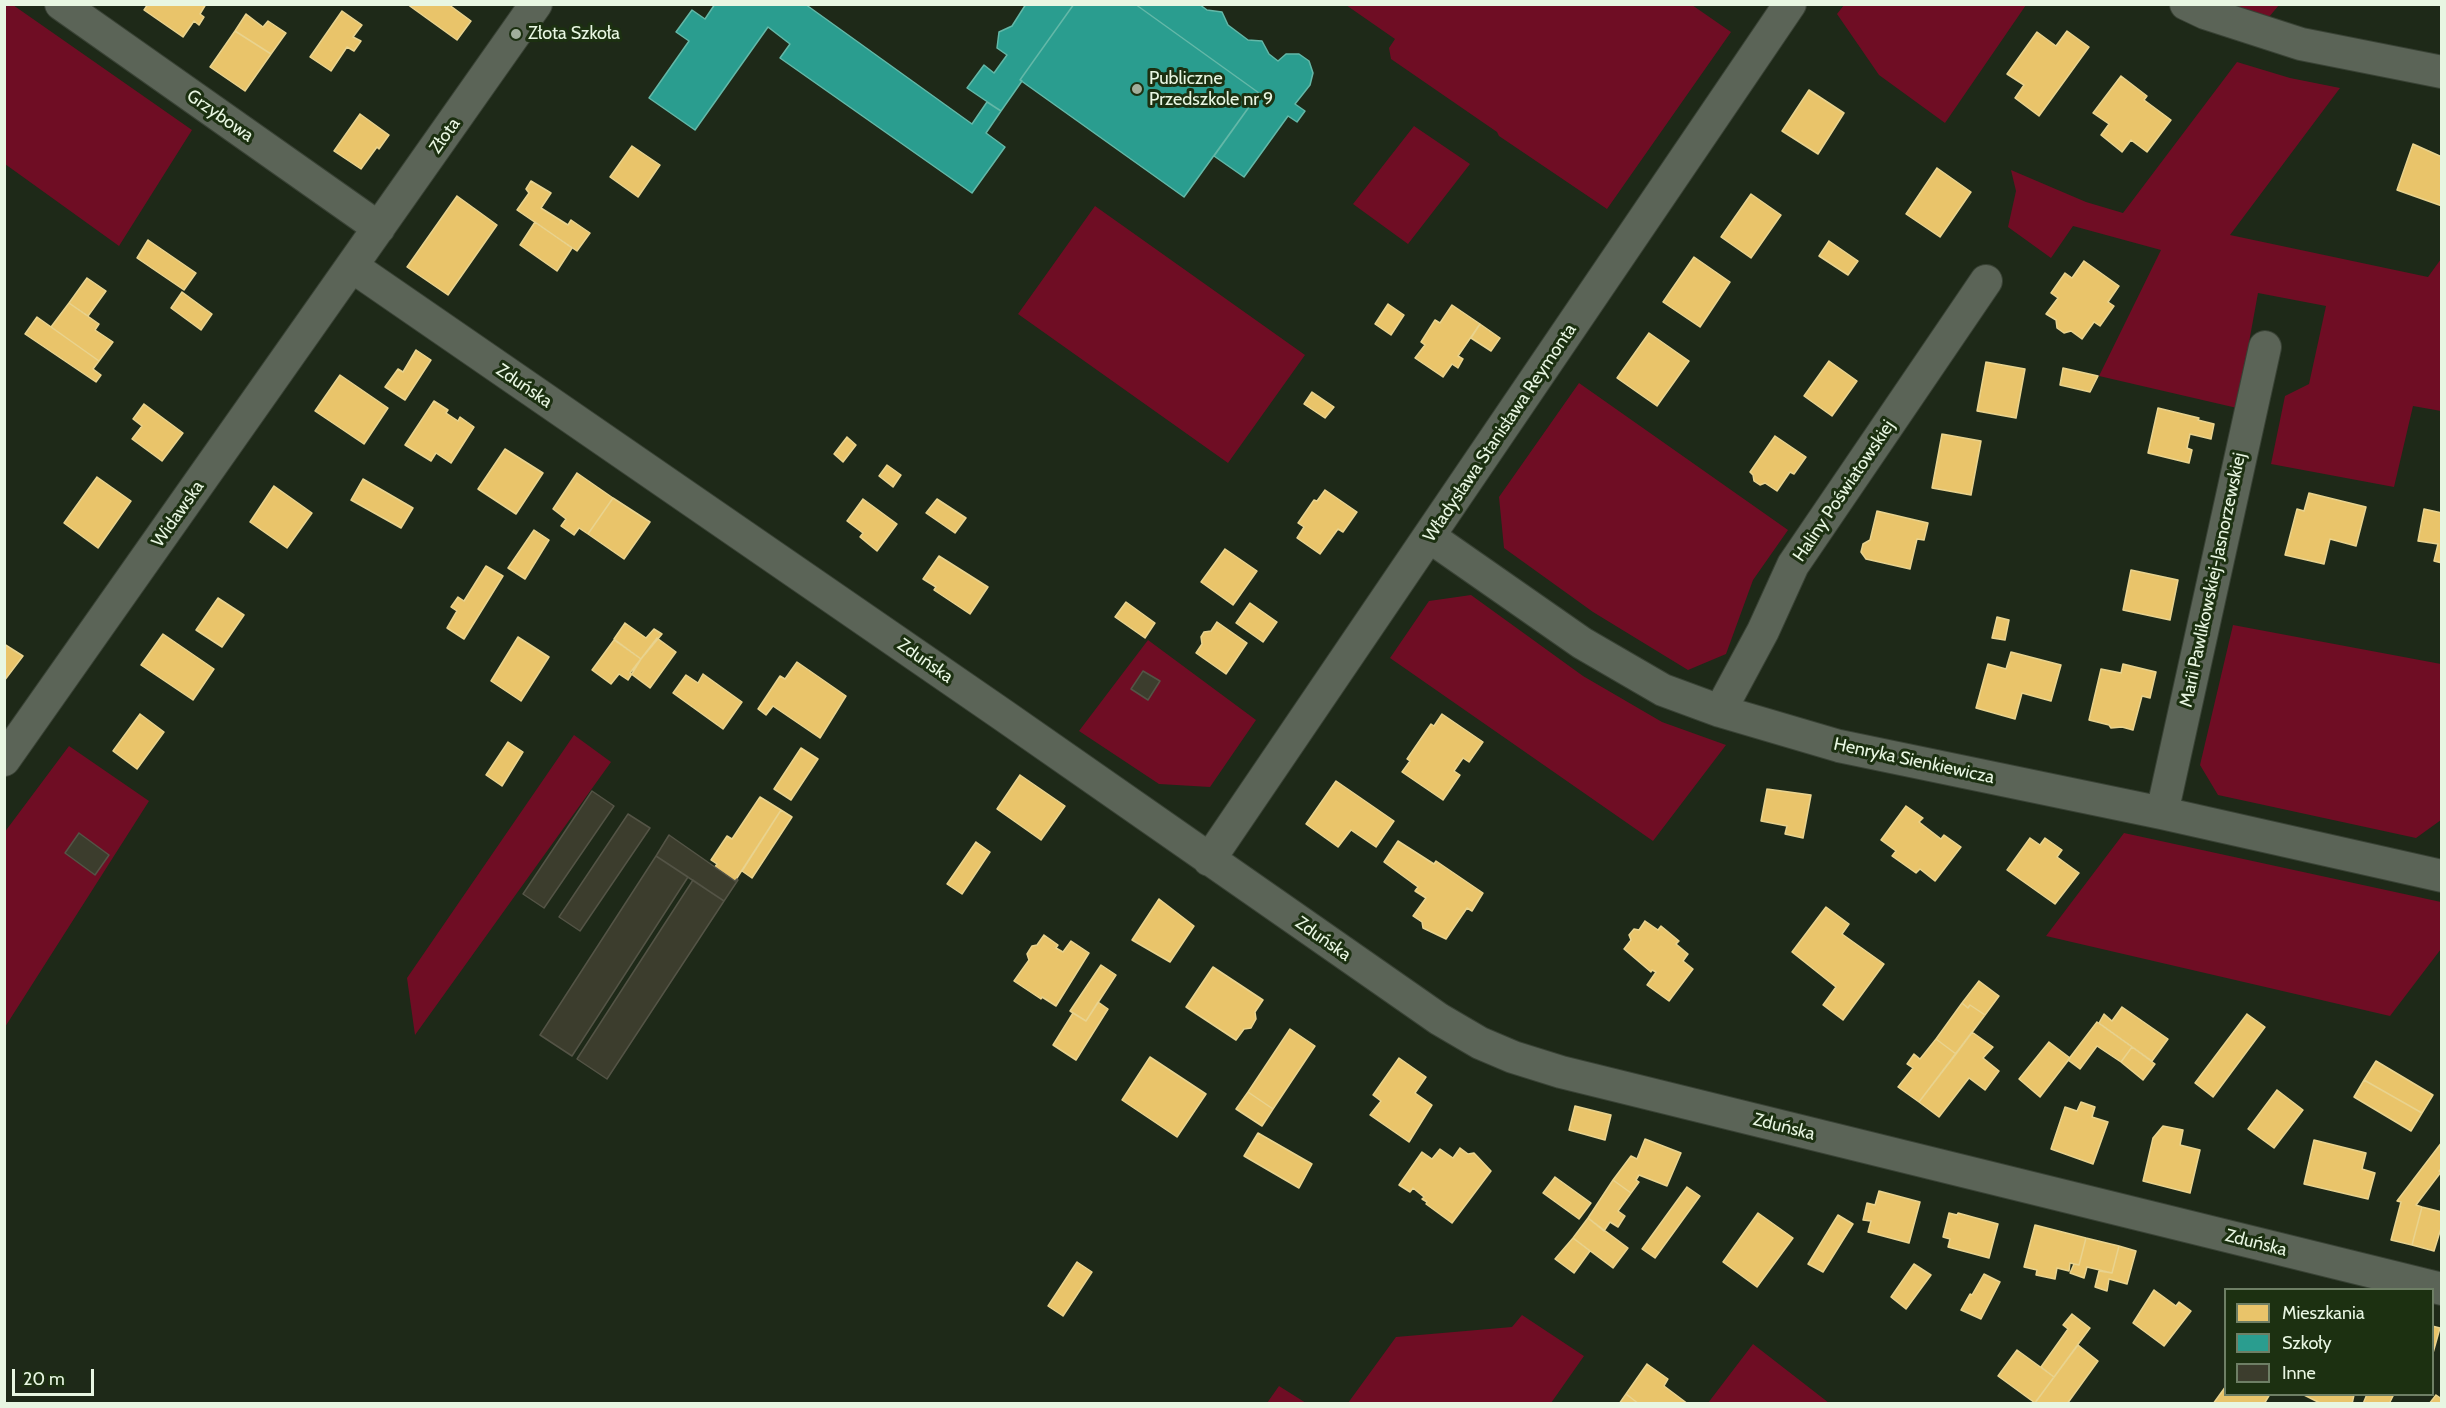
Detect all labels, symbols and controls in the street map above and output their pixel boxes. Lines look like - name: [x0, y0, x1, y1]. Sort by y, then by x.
- place label: Złota Szkoła: [528, 23, 620, 45]
- marker: Złota Szkoła: [509, 27, 523, 41]
- place label: Publiczne Przedszkole nr 9: [1149, 68, 1273, 110]
- marker: Publiczne Przedszkole nr 9: [1130, 82, 1144, 96]
- street label: Grzybowa: [182, 85, 258, 147]
- street label: Złota: [425, 114, 465, 158]
- street label: Władysława Stanisława Reymonta: [1419, 320, 1581, 546]
- street label: Zduńska: [492, 359, 556, 413]
- street label: Haliny Poświatowskiej: [1789, 416, 1899, 566]
- street label: Marii Pawlikowskiej-Jasnorzewskiej: [2175, 451, 2251, 709]
- street label: Widawska: [147, 477, 209, 551]
- street label: Zduńska: [893, 634, 957, 688]
- street label: Henryka Sienkiewicza: [1832, 733, 1996, 789]
- street label: Zduńska: [1291, 912, 1355, 966]
- street label: Zduńska: [1751, 1109, 1817, 1145]
- street label: Zduńska: [2223, 1225, 2289, 1261]
- legend: [2224, 1288, 2434, 1396]
- text: Mieszkania: [2282, 1302, 2365, 1324]
- text: Szkoły: [2282, 1332, 2332, 1354]
- scale bar: [15, 1357, 98, 1395]
- text: Inne: [2282, 1362, 2316, 1384]
- text: 20 m: [23, 1368, 65, 1390]

